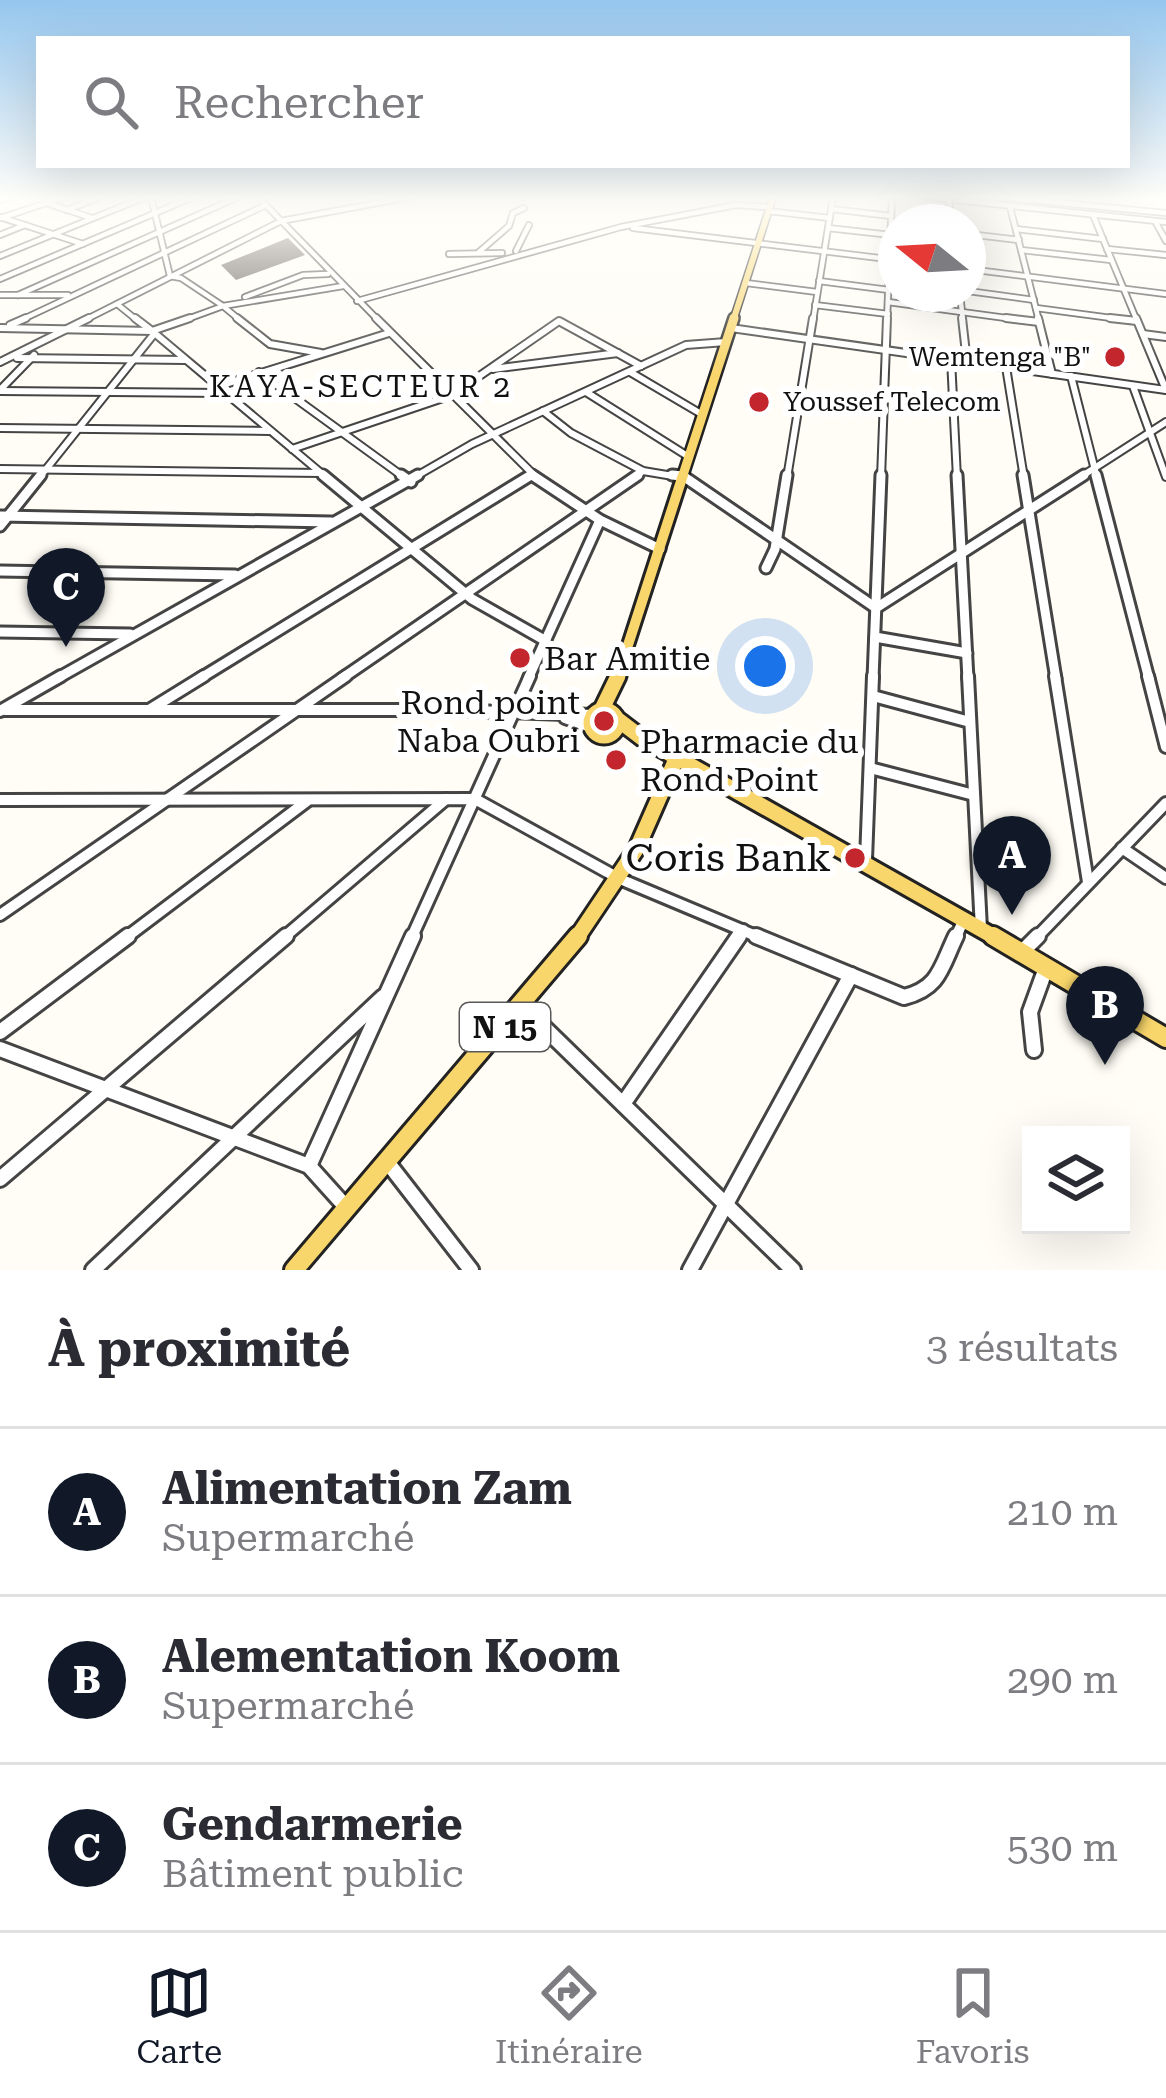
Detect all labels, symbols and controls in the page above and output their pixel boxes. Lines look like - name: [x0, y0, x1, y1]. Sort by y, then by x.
- search box: [36, 36, 1130, 168]
- icon: search: [78, 69, 144, 135]
- text: Rechercher: [174, 76, 424, 129]
- north arrow: [878, 204, 986, 312]
- place label: Wemtenga "B": [909, 341, 1091, 373]
- marker: Wemtenga "B": [1102, 344, 1128, 370]
- district label: KAYA-SECTEUR 2: [209, 369, 513, 404]
- place label: Youssef Telecom: [783, 386, 1001, 418]
- marker: Youssef Telecom: [746, 389, 772, 415]
- pin: C: [27, 548, 105, 647]
- your location: [735, 636, 795, 696]
- place label: Bar Amitie: [544, 639, 710, 678]
- marker: Bar Amitie: [507, 645, 533, 671]
- place label: Rond point Naba Oubri: [397, 683, 580, 760]
- marker: Rond point Naba Oubri: [591, 708, 617, 734]
- place label: Pharmacie du Rond Point: [640, 722, 859, 799]
- marker: Pharmacie du Rond Point: [603, 747, 629, 773]
- pin: A: [973, 816, 1051, 915]
- place label: Coris Bank: [626, 835, 831, 881]
- marker: Coris Bank: [842, 845, 868, 871]
- pin: B: [1066, 966, 1144, 1065]
- road number: N 15: [460, 1003, 550, 1051]
- map controls: [1022, 1126, 1130, 1234]
- button: layers: [1022, 1126, 1130, 1234]
- text: À proximité: [48, 1319, 350, 1378]
- text: 3 résultats: [926, 1325, 1118, 1371]
- text: Alimentation Zam: [162, 1462, 572, 1515]
- text: A: [73, 1489, 101, 1535]
- text: 210 m: [1007, 1489, 1118, 1535]
- text: Supermarché: [162, 1515, 414, 1561]
- text: Alementation Koom: [162, 1630, 620, 1683]
- text: B: [73, 1657, 101, 1703]
- text: 290 m: [1007, 1657, 1118, 1703]
- text: Supermarché: [162, 1683, 414, 1729]
- text: Gendarmerie: [162, 1798, 463, 1851]
- text: C: [73, 1825, 101, 1871]
- text: 530 m: [1007, 1825, 1118, 1871]
- text: Bâtiment public: [162, 1851, 463, 1897]
- tab: Carte: [136, 1960, 222, 2071]
- tab: Itinéraire: [495, 1960, 643, 2071]
- tab: Favoris: [916, 1960, 1030, 2071]

